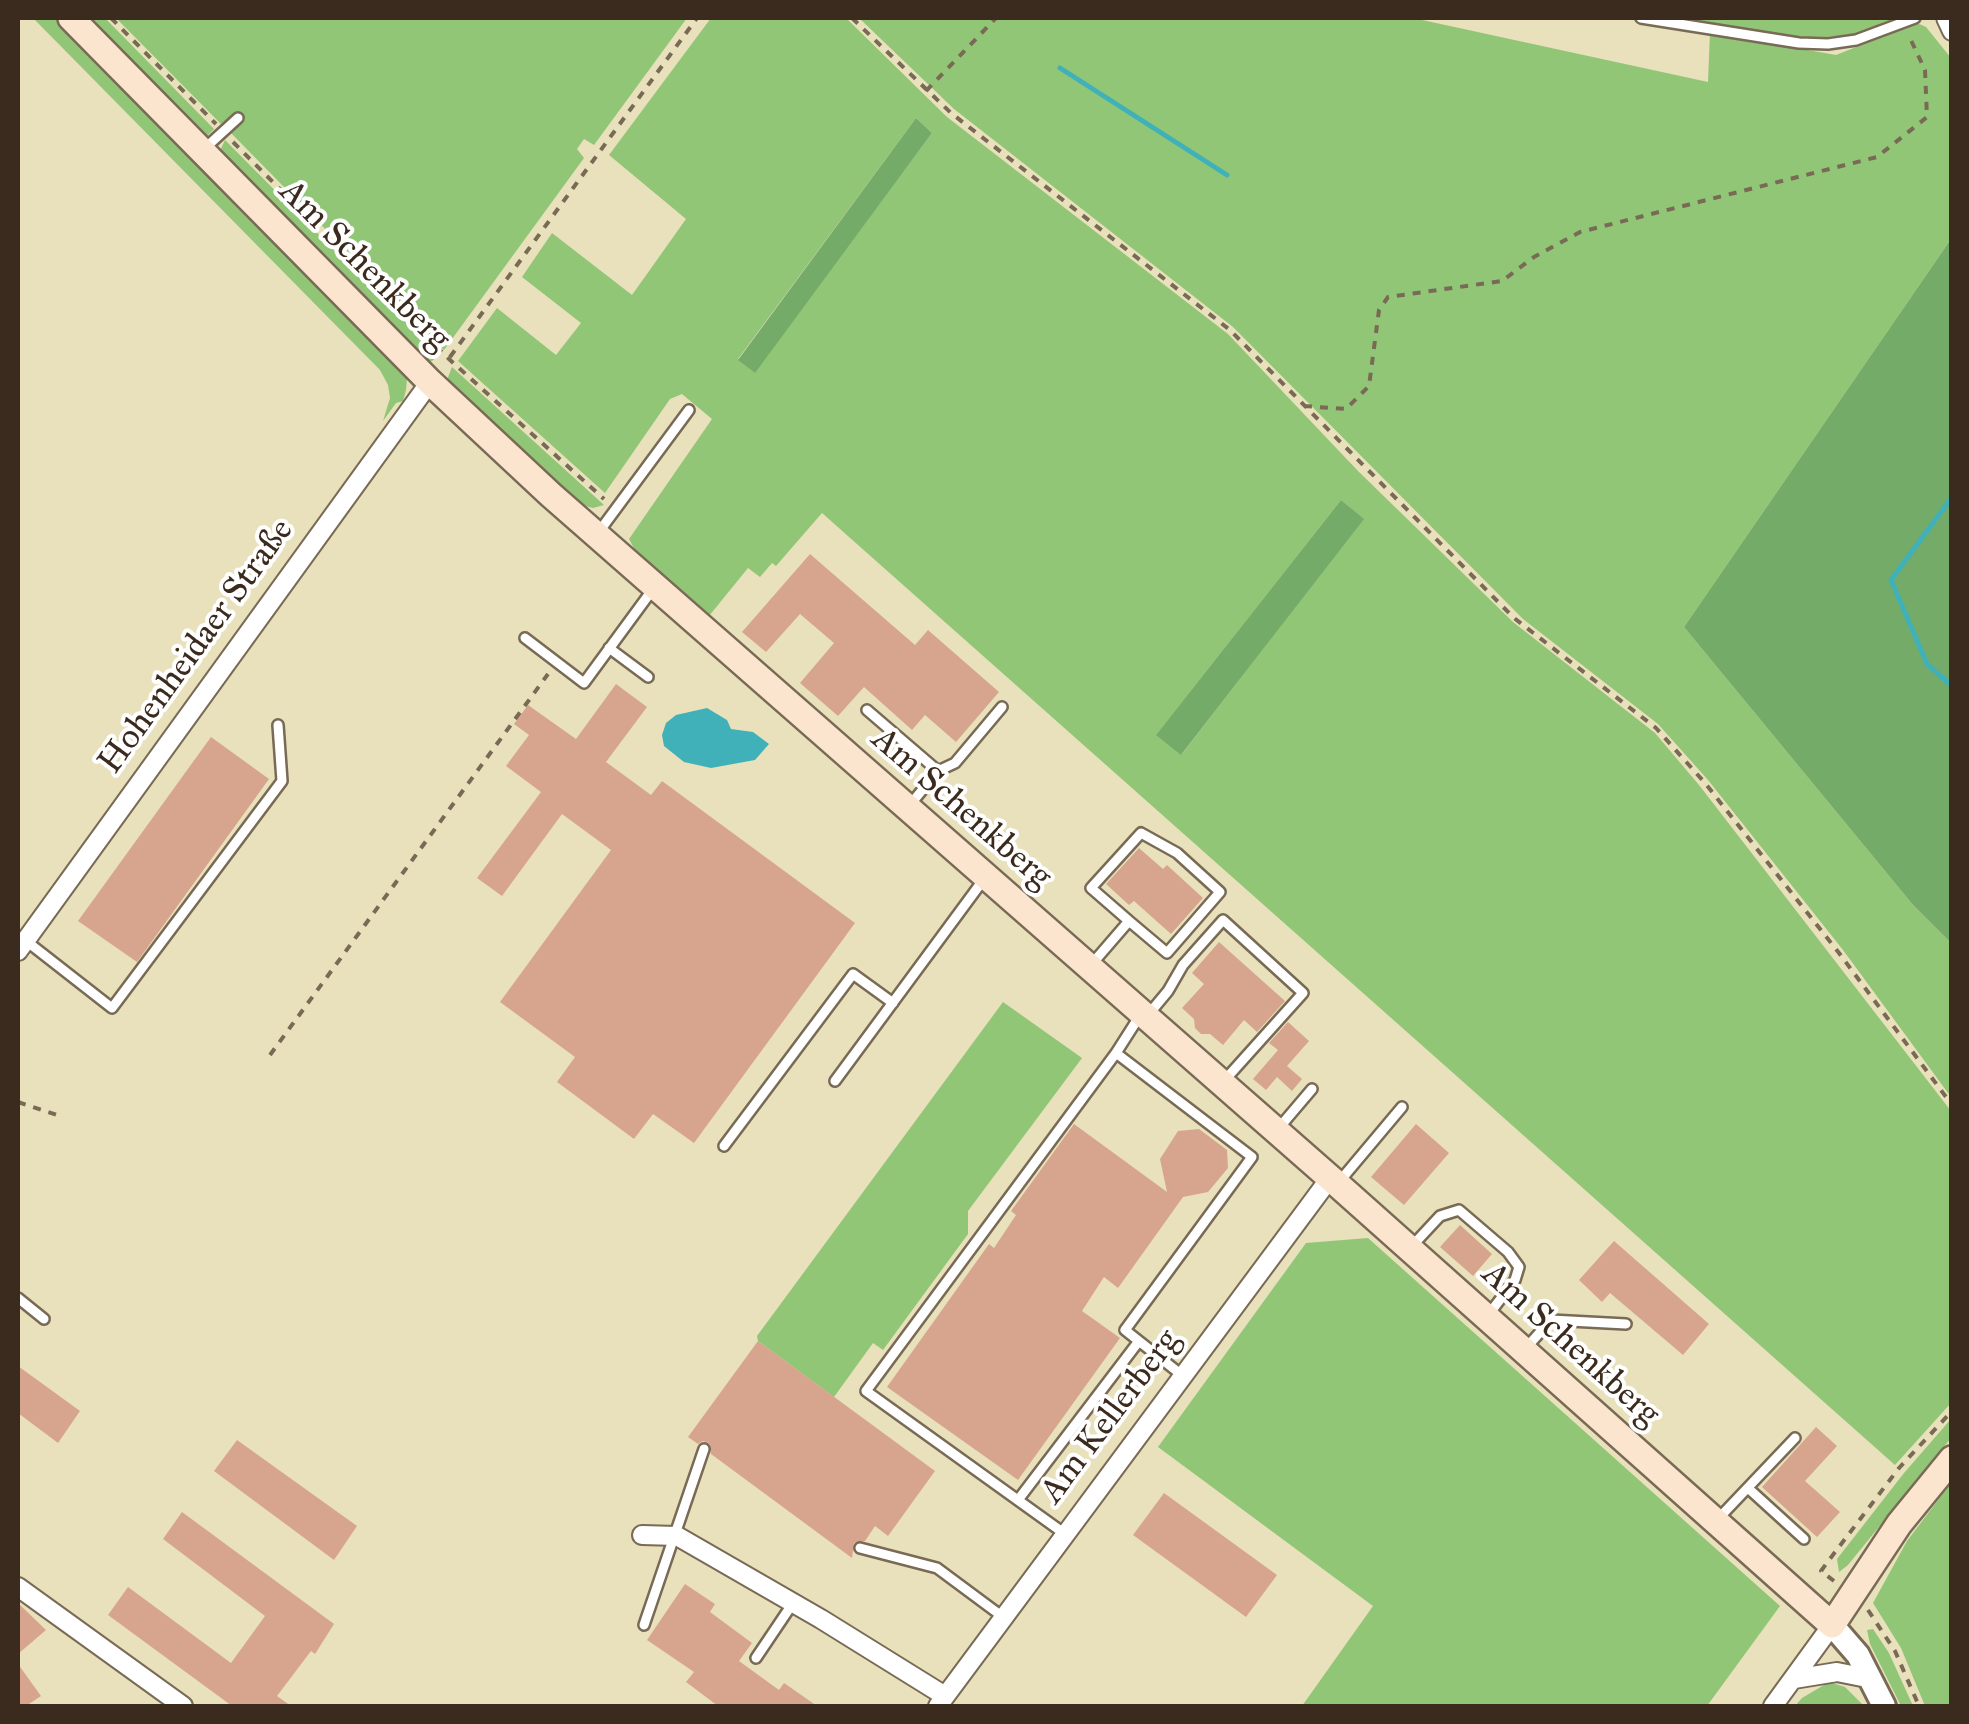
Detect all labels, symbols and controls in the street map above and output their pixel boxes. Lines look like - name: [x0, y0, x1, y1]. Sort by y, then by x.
- street label: Am Schenkberg: [269, 171, 459, 361]
- street label: Hohenheidaer Straße: [90, 511, 304, 783]
- street label: Am Schenkberg: [862, 719, 1060, 899]
- street label: Am Schenkberg: [1472, 1254, 1668, 1436]
- street label: Am Kellerberg: [1032, 1322, 1190, 1512]

